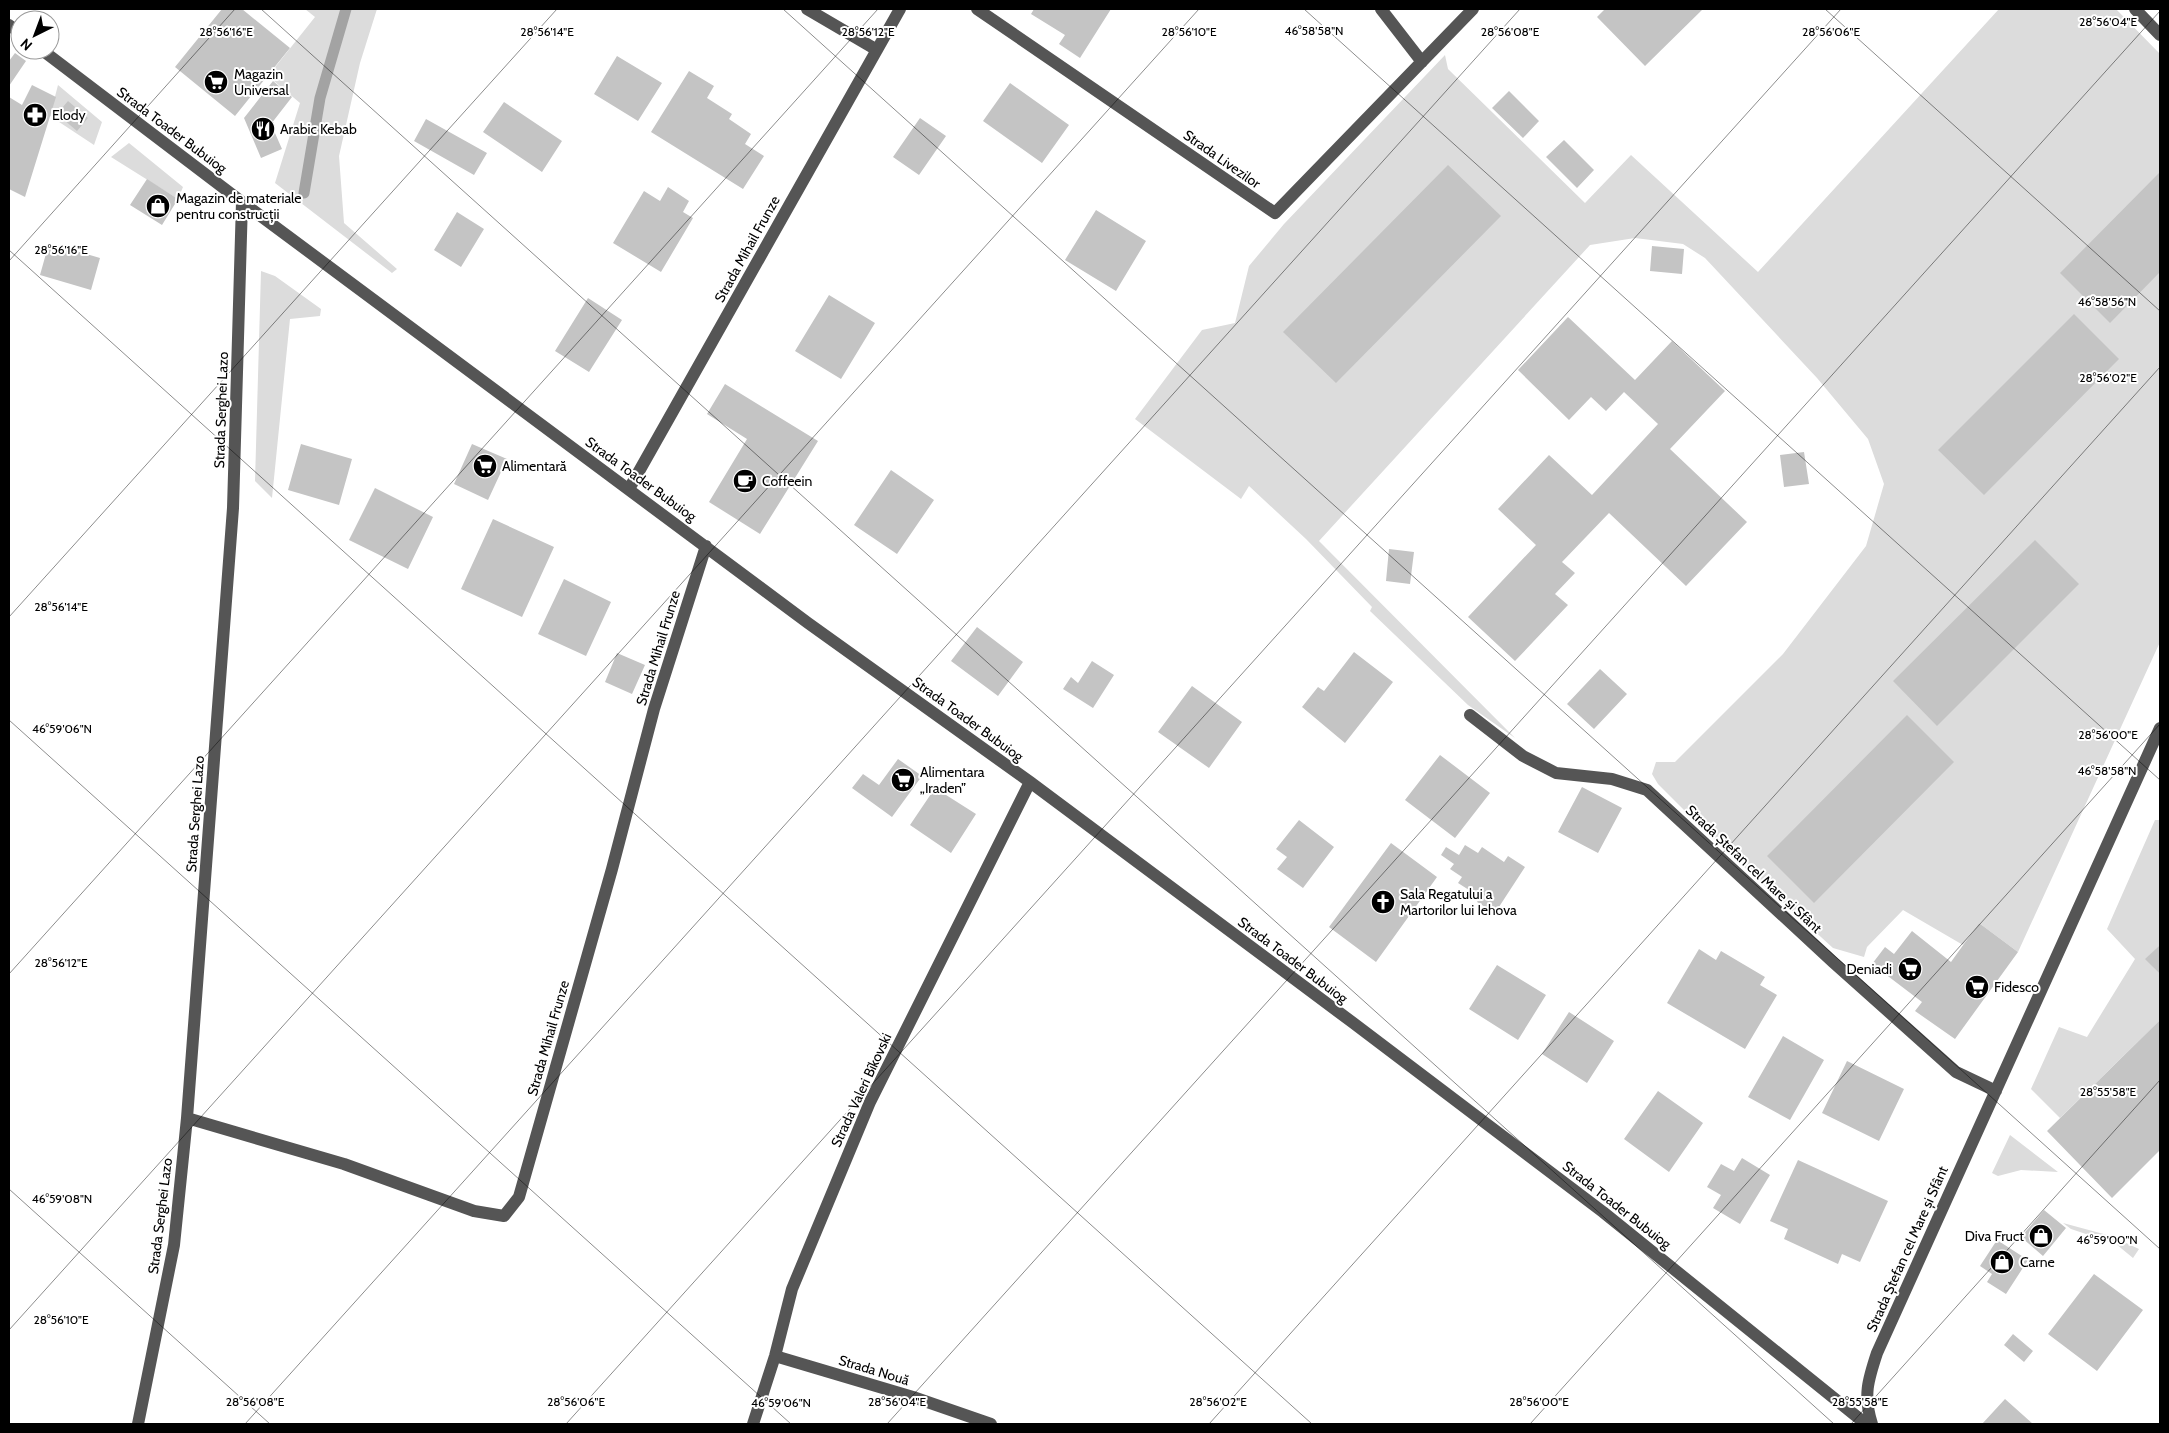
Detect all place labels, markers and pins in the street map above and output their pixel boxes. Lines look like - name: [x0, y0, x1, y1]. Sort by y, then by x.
- place label: Magazin Universal: [234, 65, 290, 99]
- supermarket icon: Magazin Universal: [203, 69, 229, 95]
- pharmacy icon: Elody: [22, 102, 48, 128]
- place label: Elody: [52, 106, 86, 124]
- restaurant icon: Arabic Kebab: [250, 116, 276, 142]
- place label: Arabic Kebab: [280, 120, 357, 138]
- place label: Magazin de materiale pentru construcții: [176, 189, 302, 223]
- shop icon: Magazin de materiale pentru construcții: [145, 193, 171, 219]
- supermarket icon: Alimentară: [472, 453, 498, 479]
- place label: Alimentară: [502, 457, 567, 475]
- cafe icon: Coffeein: [732, 468, 758, 494]
- place label: Coffeein: [762, 472, 812, 490]
- place label: Alimentara „Iraden”: [920, 763, 985, 797]
- supermarket icon: Alimentara „Iraden”: [890, 767, 916, 793]
- place label: Sala Regatului a Martorilor lui Iehova: [1400, 885, 1517, 919]
- church icon: Sala Regatului a Martorilor lui Iehova: [1370, 889, 1396, 915]
- supermarket icon: Deniadi: [1897, 956, 1923, 982]
- place label: Deniadi: [1846, 960, 1892, 978]
- supermarket icon: Fidesco: [1964, 974, 1990, 1000]
- place label: Fidesco: [1994, 978, 2039, 996]
- shop icon: Diva Fruct: [2028, 1223, 2054, 1249]
- place label: Diva Fruct: [1965, 1227, 2024, 1245]
- shop icon: Carne: [1989, 1249, 2015, 1275]
- place label: Carne: [2020, 1253, 2055, 1271]

